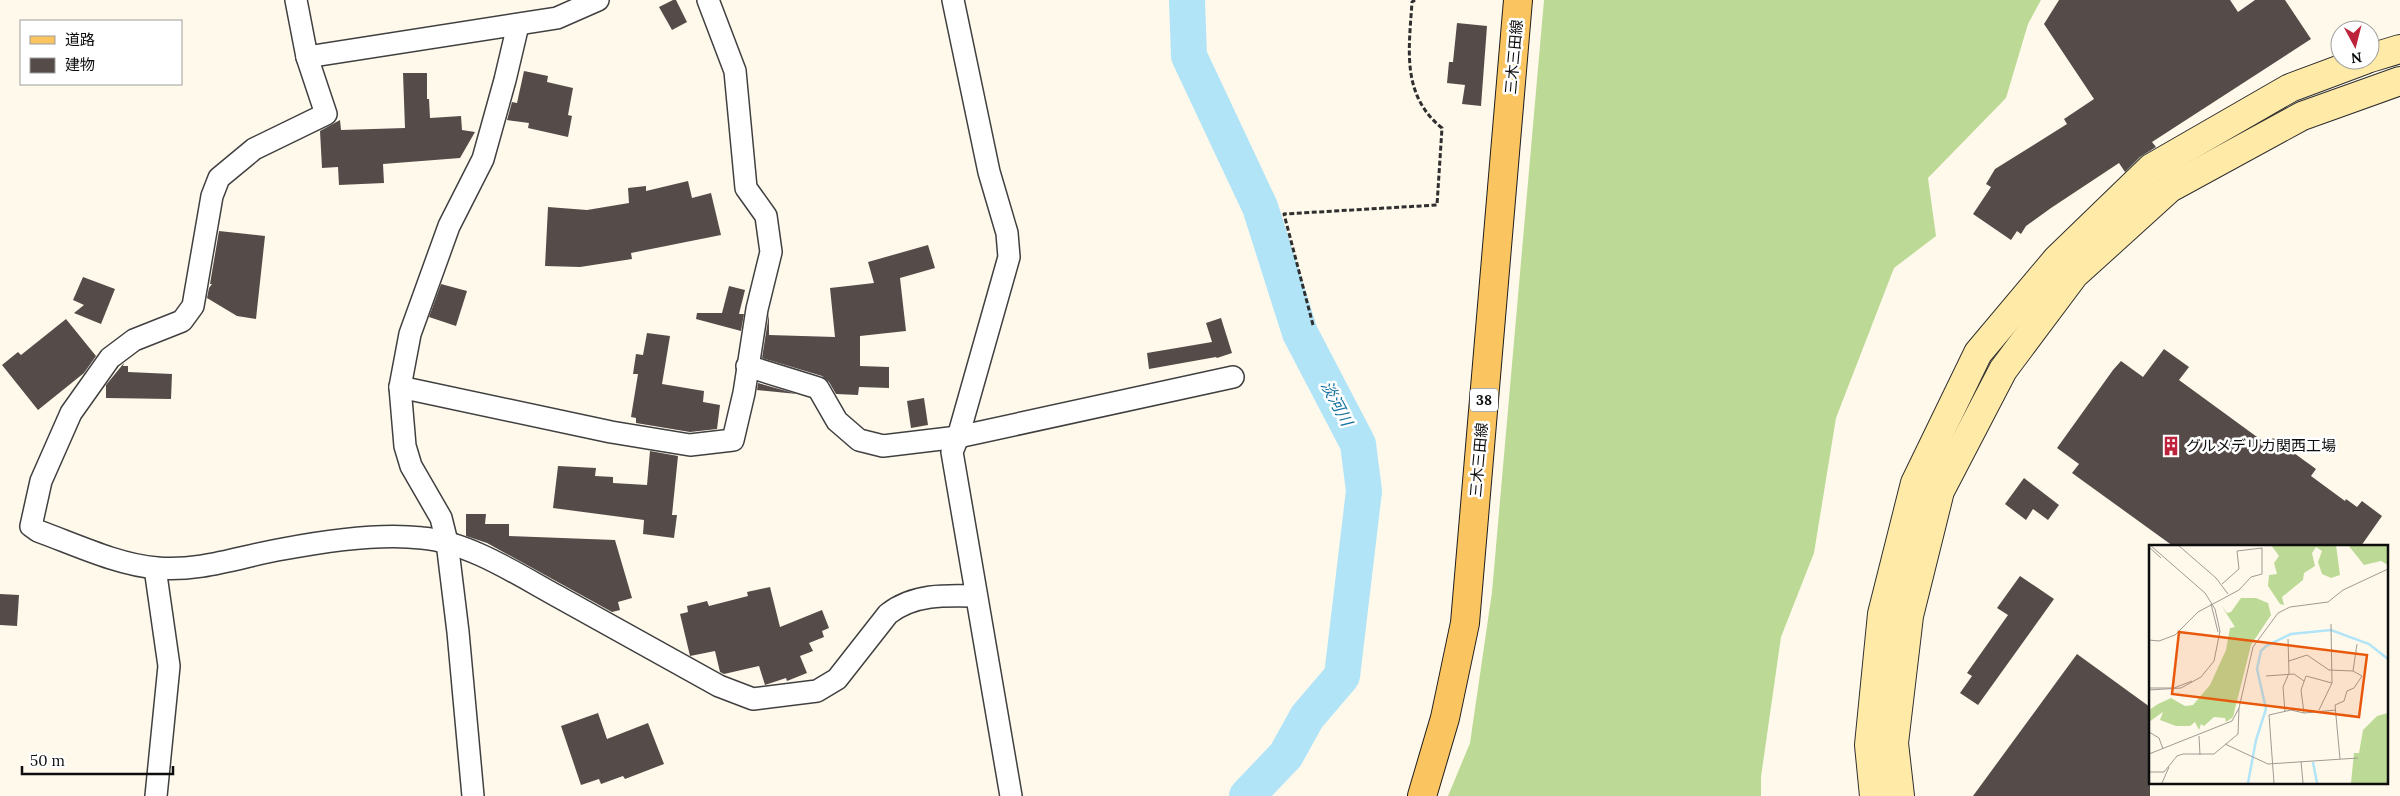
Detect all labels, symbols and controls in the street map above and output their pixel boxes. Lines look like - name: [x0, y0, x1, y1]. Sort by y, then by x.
- street label: 三木三田線: [1501, 19, 1526, 95]
- legend: [20, 20, 182, 85]
- north arrow: [2330, 20, 2380, 70]
- text: 道路: [65, 30, 95, 49]
- text: N: [2350, 48, 2363, 68]
- text: 建物: [65, 55, 95, 74]
- water label: 淡河川: [1317, 377, 1358, 431]
- road number: 38: [1470, 388, 1498, 412]
- street label: 三木三田線: [1466, 422, 1491, 498]
- building icon: グルメデリカ関西工場: [2160, 435, 2182, 457]
- place label: グルメデリカ関西工場: [2186, 436, 2336, 455]
- inset map: [2149, 545, 2388, 784]
- scale bar: [22, 744, 174, 776]
- text: 50 m: [30, 751, 65, 770]

